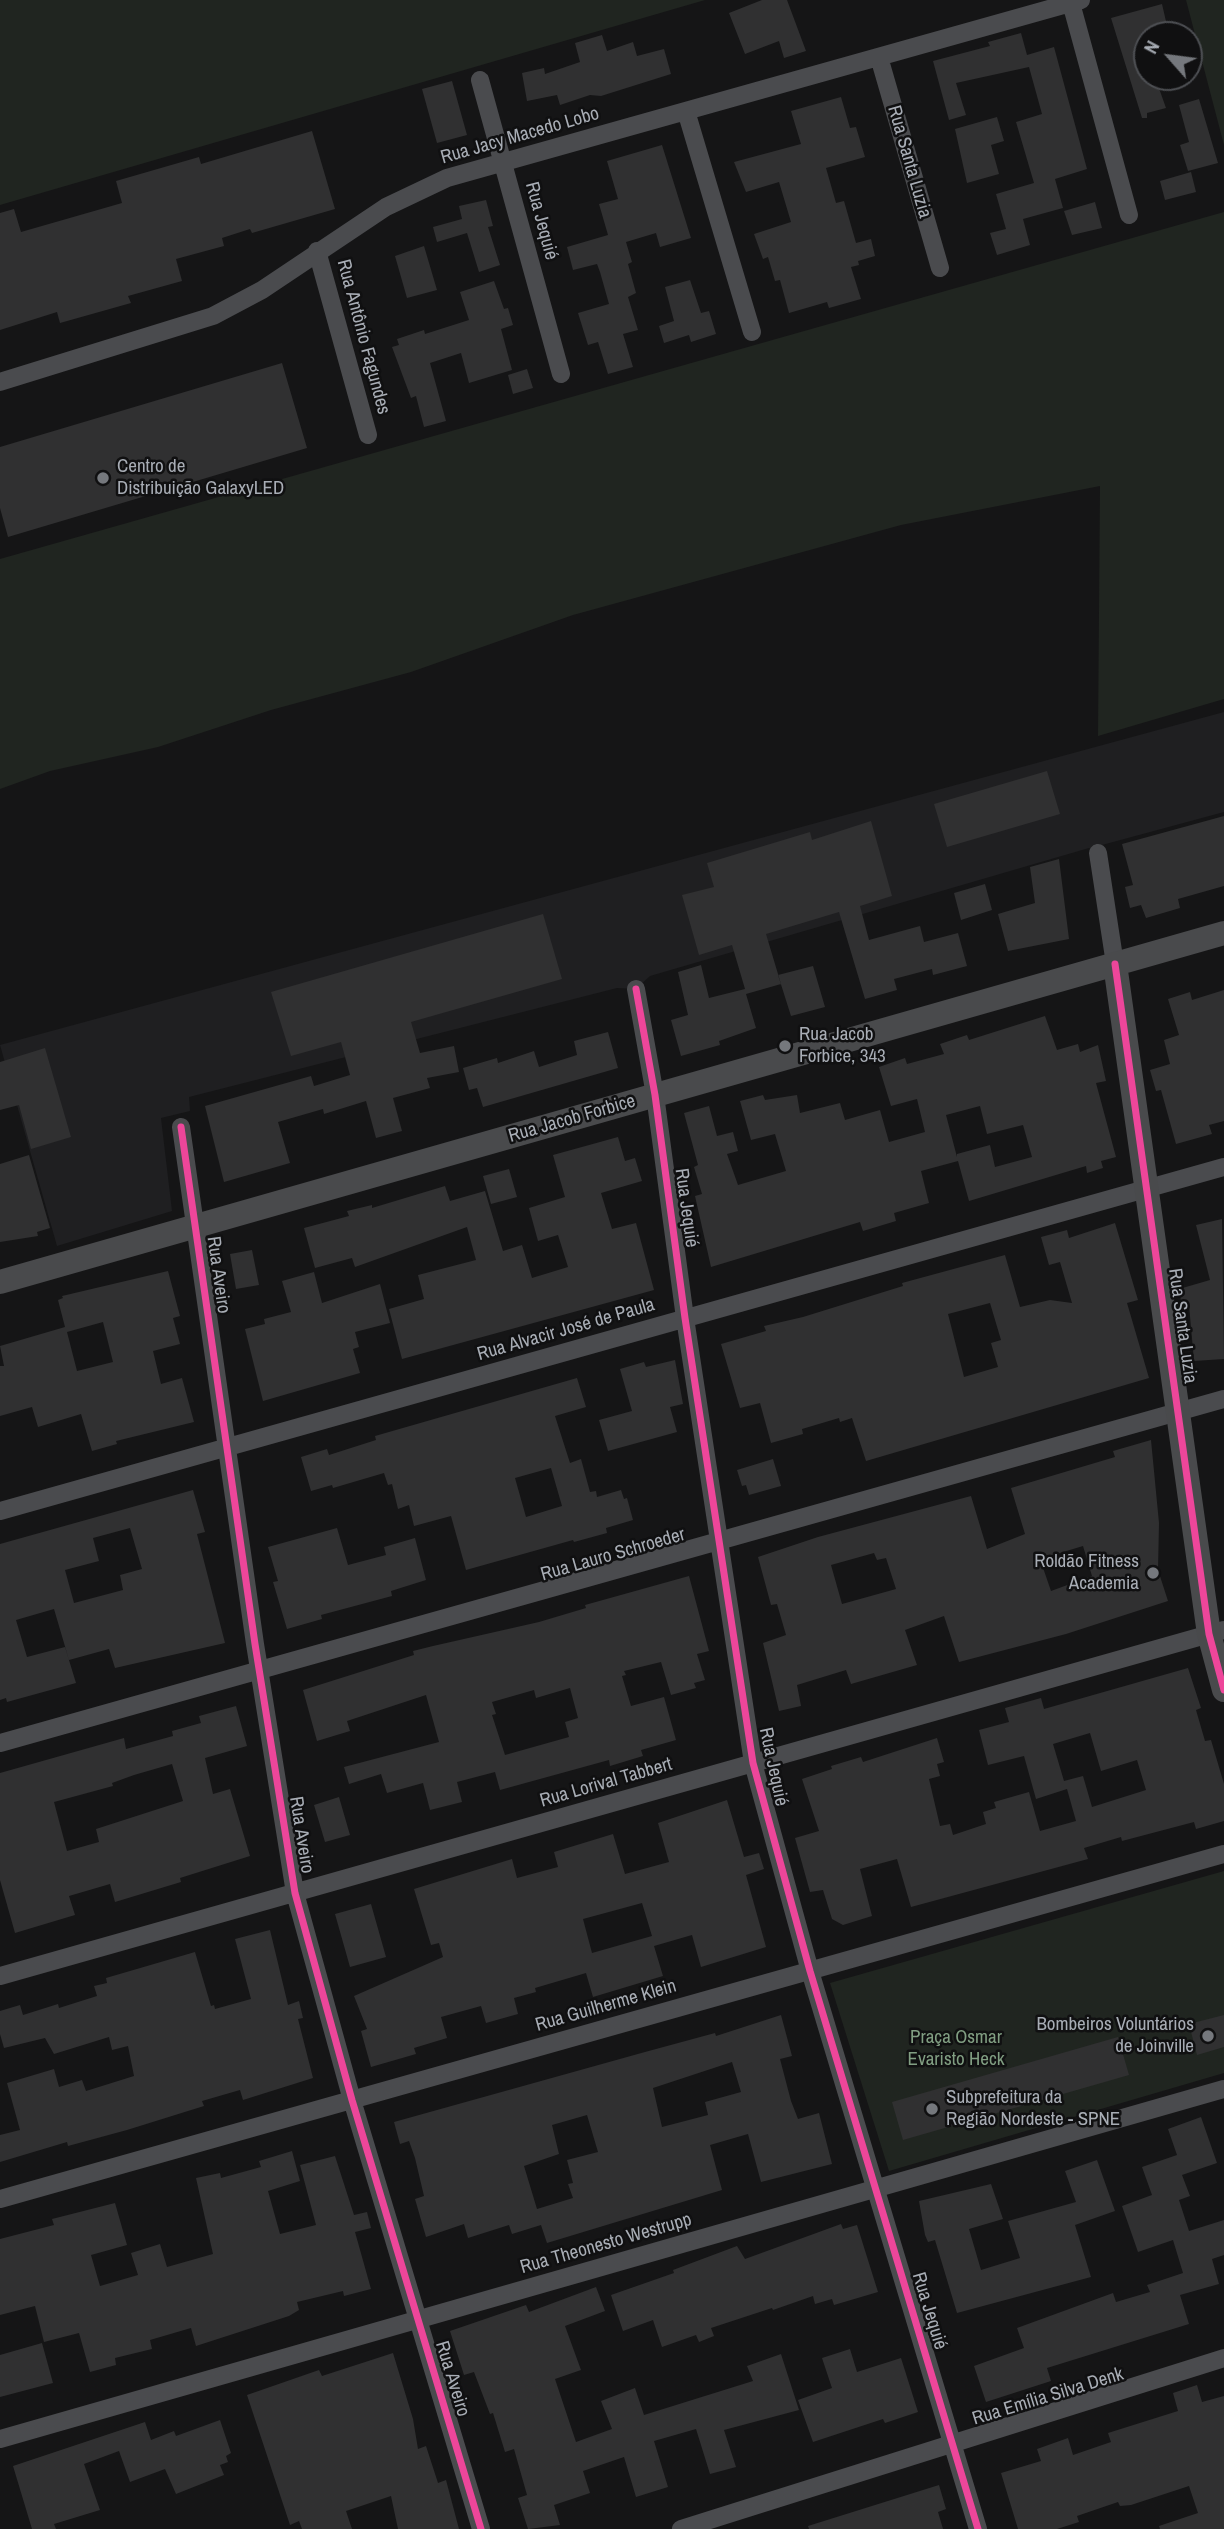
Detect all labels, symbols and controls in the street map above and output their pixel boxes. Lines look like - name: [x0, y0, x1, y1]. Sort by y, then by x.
- north arrow: [1133, 21, 1203, 91]
- text: N: [1137, 36, 1165, 58]
- street label: Rua Jacy Macedo Lobo: [438, 102, 602, 170]
- street label: Rua Santa Luzia: [882, 103, 936, 221]
- street label: Rua Jequié: [520, 180, 562, 262]
- street label: Rua Antônio Fagundes: [331, 257, 395, 417]
- place label: Centro de Distribuição GalaxyLED: [117, 456, 284, 500]
- marker: Centro de Distribuição GalaxyLED: [95, 470, 111, 486]
- place label: Rua Jacob Forbice, 343: [799, 1024, 886, 1068]
- marker: Rua Jacob Forbice, 343: [777, 1038, 793, 1054]
- street label: Rua Jacob Forbice: [506, 1090, 638, 1148]
- street label: Rua Jequié: [669, 1167, 703, 1249]
- street label: Rua Aveiro: [201, 1235, 235, 1315]
- street label: Rua Santa Luzia: [1163, 1267, 1201, 1385]
- street label: Rua Alvacir José de Paula: [475, 1294, 657, 1366]
- street label: Rua Lauro Schroeder: [538, 1524, 688, 1586]
- place label: Roldão Fitness Academia: [1034, 1551, 1139, 1595]
- marker: Roldão Fitness Academia: [1145, 1565, 1161, 1581]
- street label: Rua Jequié: [754, 1726, 792, 1808]
- street label: Rua Lorival Tabbert: [537, 1753, 675, 1813]
- street label: Rua Aveiro: [284, 1795, 318, 1875]
- street label: Rua Guilherme Klein: [533, 1975, 679, 2037]
- place label: Bombeiros Voluntários de Joinville: [1036, 2014, 1194, 2058]
- park label: Praça Osmar Evaristo Heck: [908, 2027, 1004, 2071]
- marker: Bombeiros Voluntários de Joinville: [1200, 2028, 1216, 2044]
- place label: Subprefeitura da Região Nordeste - SPNE: [946, 2087, 1120, 2131]
- marker: Subprefeitura da Região Nordeste - SPNE: [924, 2101, 940, 2117]
- street label: Rua Theonesto Westrupp: [518, 2209, 694, 2279]
- street label: Rua Jequié: [906, 2270, 952, 2352]
- street label: Rua Aveiro: [430, 2339, 474, 2419]
- street label: Rua Emília Silva Denk: [970, 2363, 1126, 2431]

